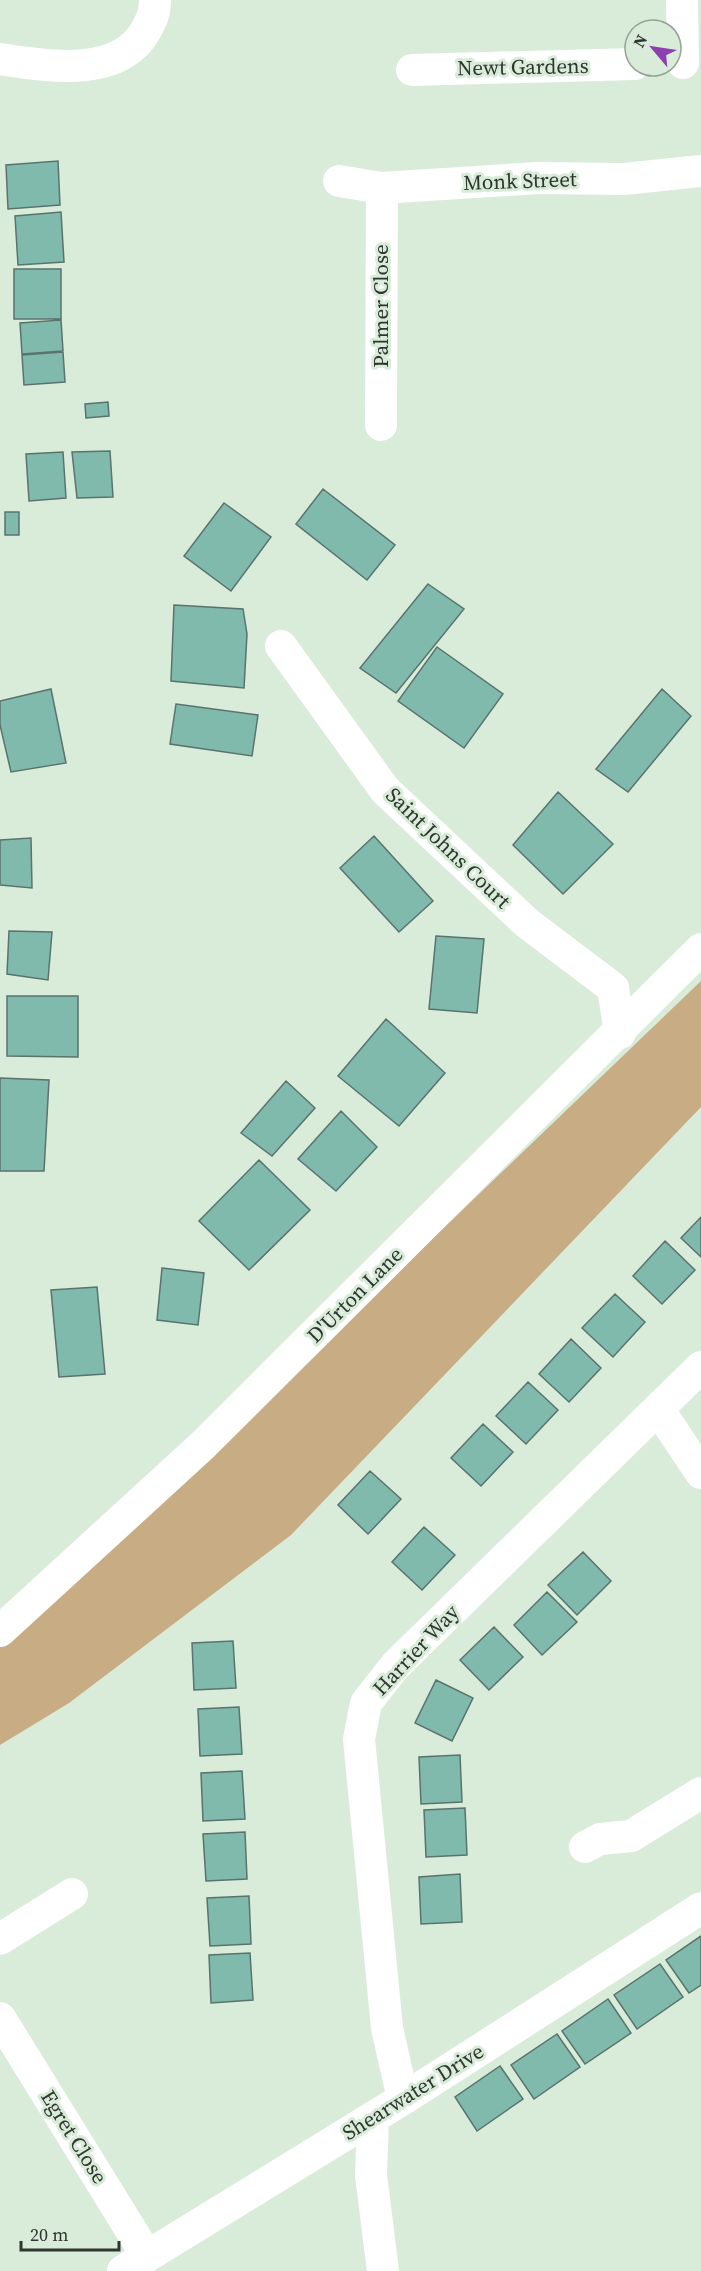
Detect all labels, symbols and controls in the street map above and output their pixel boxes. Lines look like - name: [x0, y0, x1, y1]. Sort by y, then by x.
- north arrow: [623, 18, 683, 78]
- text: N: [627, 30, 652, 51]
- street label: Newt Gardens: [457, 51, 589, 82]
- street label: Monk Street: [463, 164, 577, 197]
- street label: Palmer Close: [366, 244, 395, 368]
- street label: Saint Johns Court: [380, 781, 517, 915]
- street label: D'Urton Lane: [300, 1240, 409, 1349]
- street label: Harrier Way: [366, 1598, 465, 1701]
- street label: Shearwater Drive: [336, 2036, 489, 2147]
- street label: Egret Close: [34, 2084, 115, 2189]
- scale bar: [21, 2214, 118, 2252]
- text: 20 m: [30, 2222, 68, 2247]

